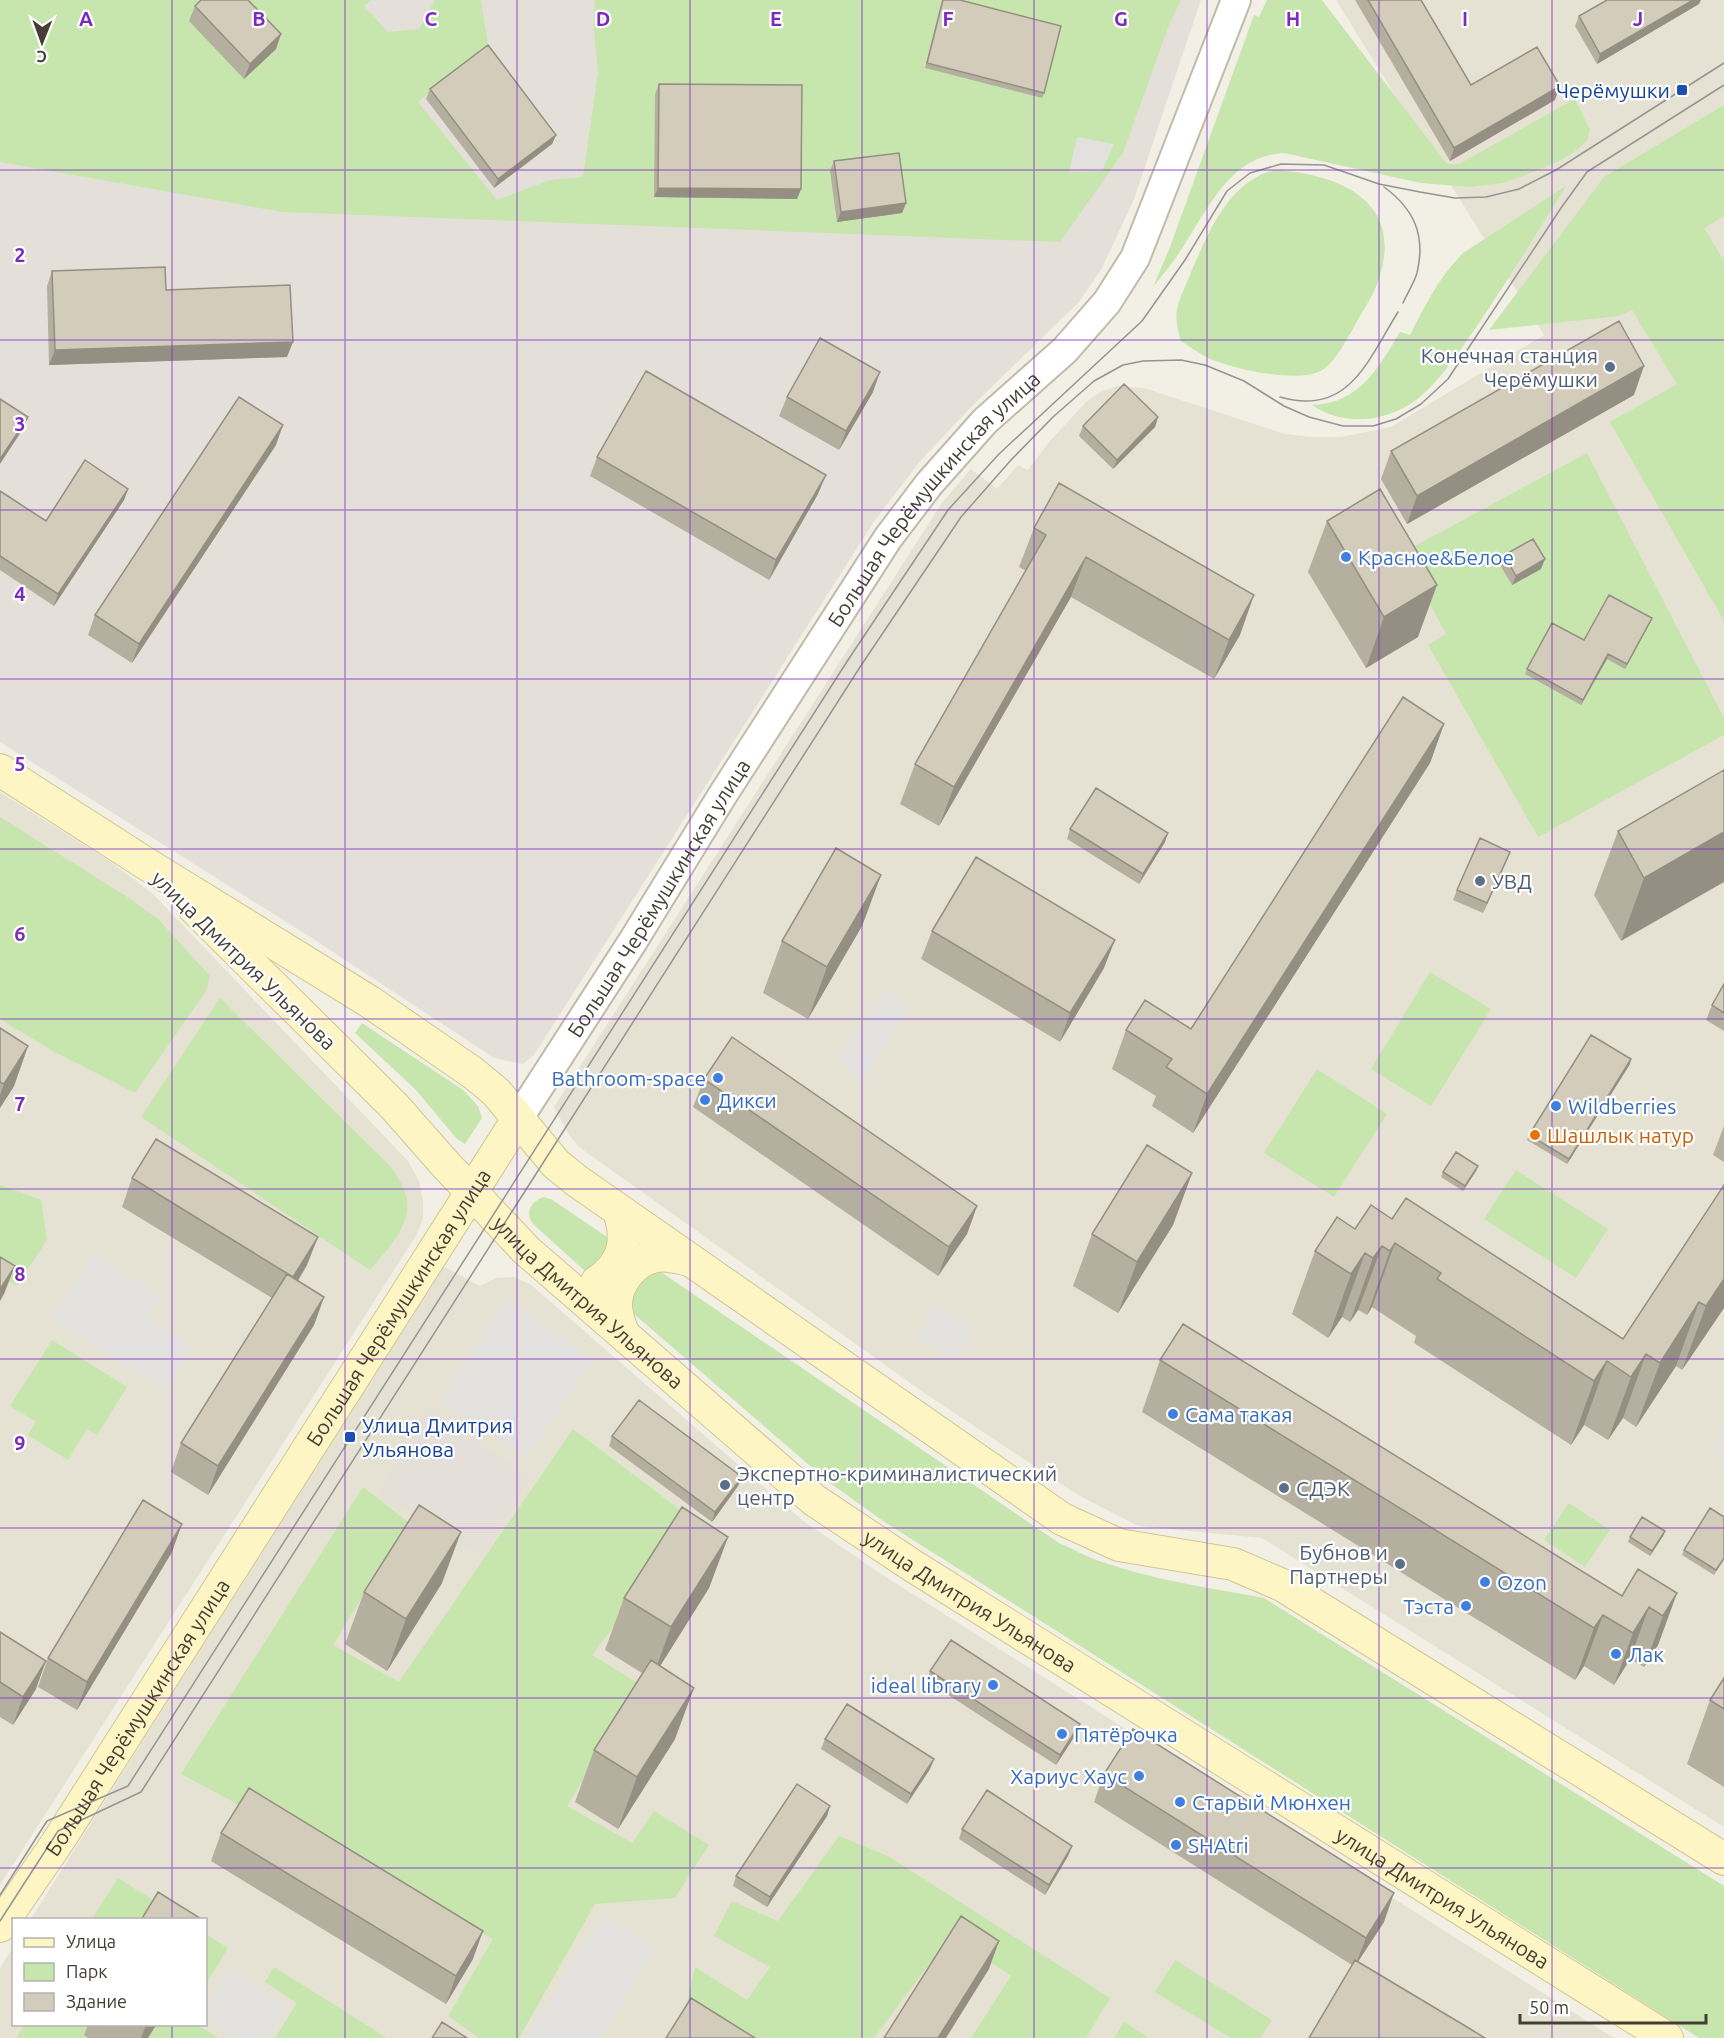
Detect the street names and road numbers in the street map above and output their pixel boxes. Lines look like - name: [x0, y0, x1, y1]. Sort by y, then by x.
- street label: Большая Черёмушкинская улица: [822, 366, 1045, 631]
- street label: Большая Черёмушкинская улица: [562, 754, 755, 1041]
- street label: улица Дмитрия Ульянова: [147, 866, 341, 1054]
- street label: Большая Черёмушкинская улица: [301, 1164, 495, 1450]
- street label: улица Дмитрия Ульянова: [488, 1211, 688, 1393]
- street label: улица Дмитрия Ульянова: [859, 1525, 1081, 1677]
- street label: Большая Черёмушкинская улица: [40, 1574, 234, 1860]
- street label: улица Дмитрия Ульянова: [1332, 1822, 1554, 1973]

